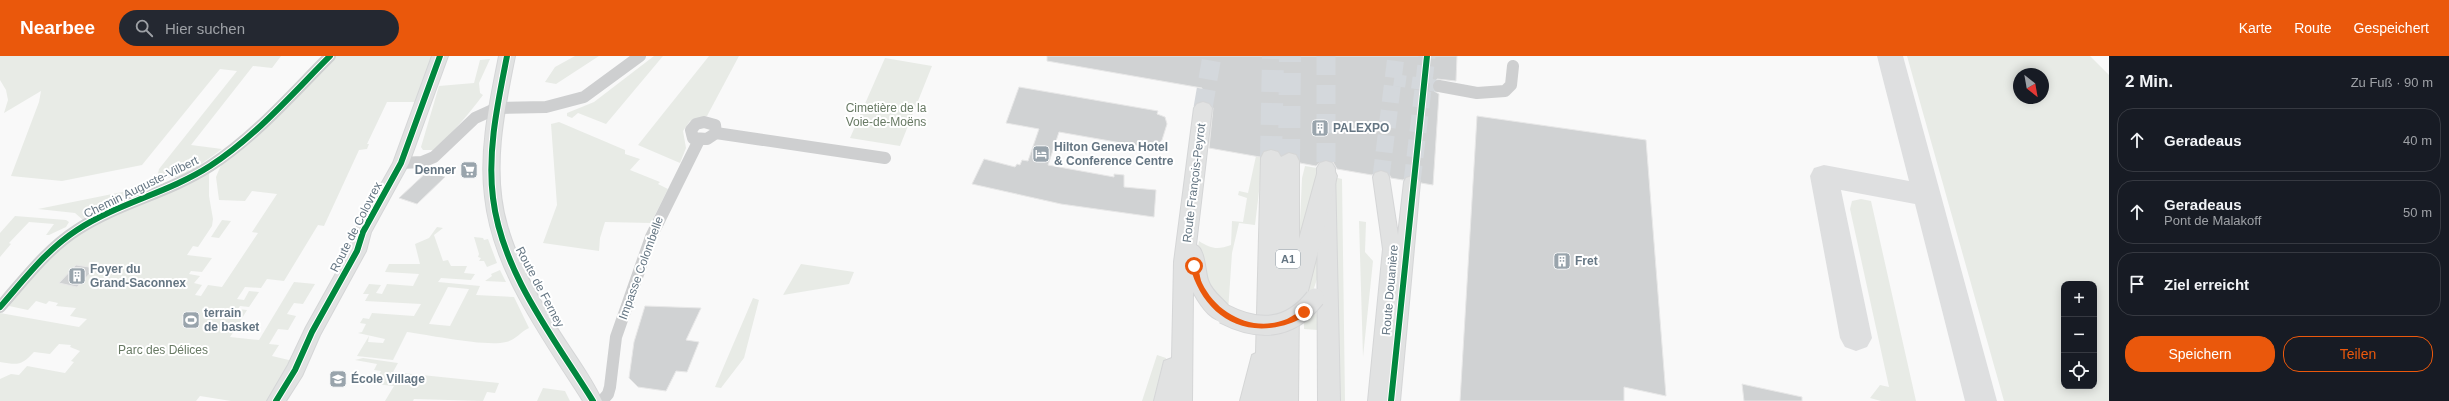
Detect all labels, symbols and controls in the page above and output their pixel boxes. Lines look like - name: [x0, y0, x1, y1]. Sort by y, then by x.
- search box: [119, 10, 399, 46]
- text: Nearbee: [20, 17, 95, 38]
- icon: search: [133, 17, 155, 39]
- text: Hier suchen: [165, 20, 245, 37]
- text: Karte: [2239, 20, 2272, 36]
- text: Route: [2294, 20, 2332, 36]
- text: Gespeichert: [2354, 20, 2429, 36]
- north arrow: [2013, 68, 2049, 104]
- text: 2 Min.: [2125, 72, 2173, 91]
- text: Zu Fuß · 90 m: [2351, 75, 2433, 90]
- park label: Cimetière de la Voie-de-Moëns: [846, 101, 927, 129]
- building icon: PALEXPO: [1310, 118, 1330, 138]
- place label: PALEXPO: [1333, 121, 1389, 135]
- street label: Route François-Peyrot: [1180, 122, 1208, 243]
- icon: ahead: [2126, 129, 2148, 151]
- text: Geradeaus: [2164, 132, 2242, 149]
- text: 40 m: [2403, 133, 2432, 148]
- place label: Hilton Geneva Hotel & Conference Centre: [1054, 140, 1174, 168]
- hotel icon: Hilton Geneva Hotel & Conference Centre: [1031, 144, 1051, 164]
- street label: Chemin Auguste-Vilbert: [81, 153, 201, 221]
- supermarket icon: Denner: [459, 160, 479, 180]
- place label: Denner: [415, 163, 456, 177]
- street label: Route de Colovrex: [327, 180, 385, 274]
- text: Geradeaus: [2164, 196, 2242, 213]
- icon: ahead: [2126, 201, 2148, 223]
- text: 50 m: [2403, 205, 2432, 220]
- text: Pont de Malakoff: [2164, 213, 2261, 228]
- street label: Impasse Colombelle: [616, 214, 666, 321]
- street label: Route de Ferney: [513, 244, 567, 330]
- street label: Route Douanière: [1379, 244, 1401, 336]
- road number: A1: [1276, 250, 1300, 268]
- building icon: Fret: [1552, 251, 1572, 271]
- place label: Fret: [1575, 254, 1598, 268]
- route start: [1185, 257, 1203, 275]
- place label: Foyer du Grand-Saconnex: [90, 262, 186, 290]
- building icon: Foyer du Grand-Saconnex: [67, 266, 87, 286]
- icon: arrive: [2126, 273, 2148, 295]
- text: Ziel erreicht: [2164, 276, 2249, 293]
- map controls: [2061, 281, 2097, 389]
- button: +: [2061, 281, 2097, 317]
- route end: [1295, 303, 1313, 321]
- place label: terrain de basket: [204, 306, 259, 334]
- sports icon: terrain de basket: [181, 310, 201, 330]
- button: −: [2061, 317, 2097, 353]
- button: Speichern: [2125, 336, 2275, 372]
- button: Teilen: [2283, 336, 2433, 372]
- park label: Parc des Délices: [118, 343, 208, 357]
- button: locate: [2061, 353, 2097, 389]
- school or university icon: École Village: [328, 369, 348, 389]
- place label: École Village: [351, 371, 425, 386]

